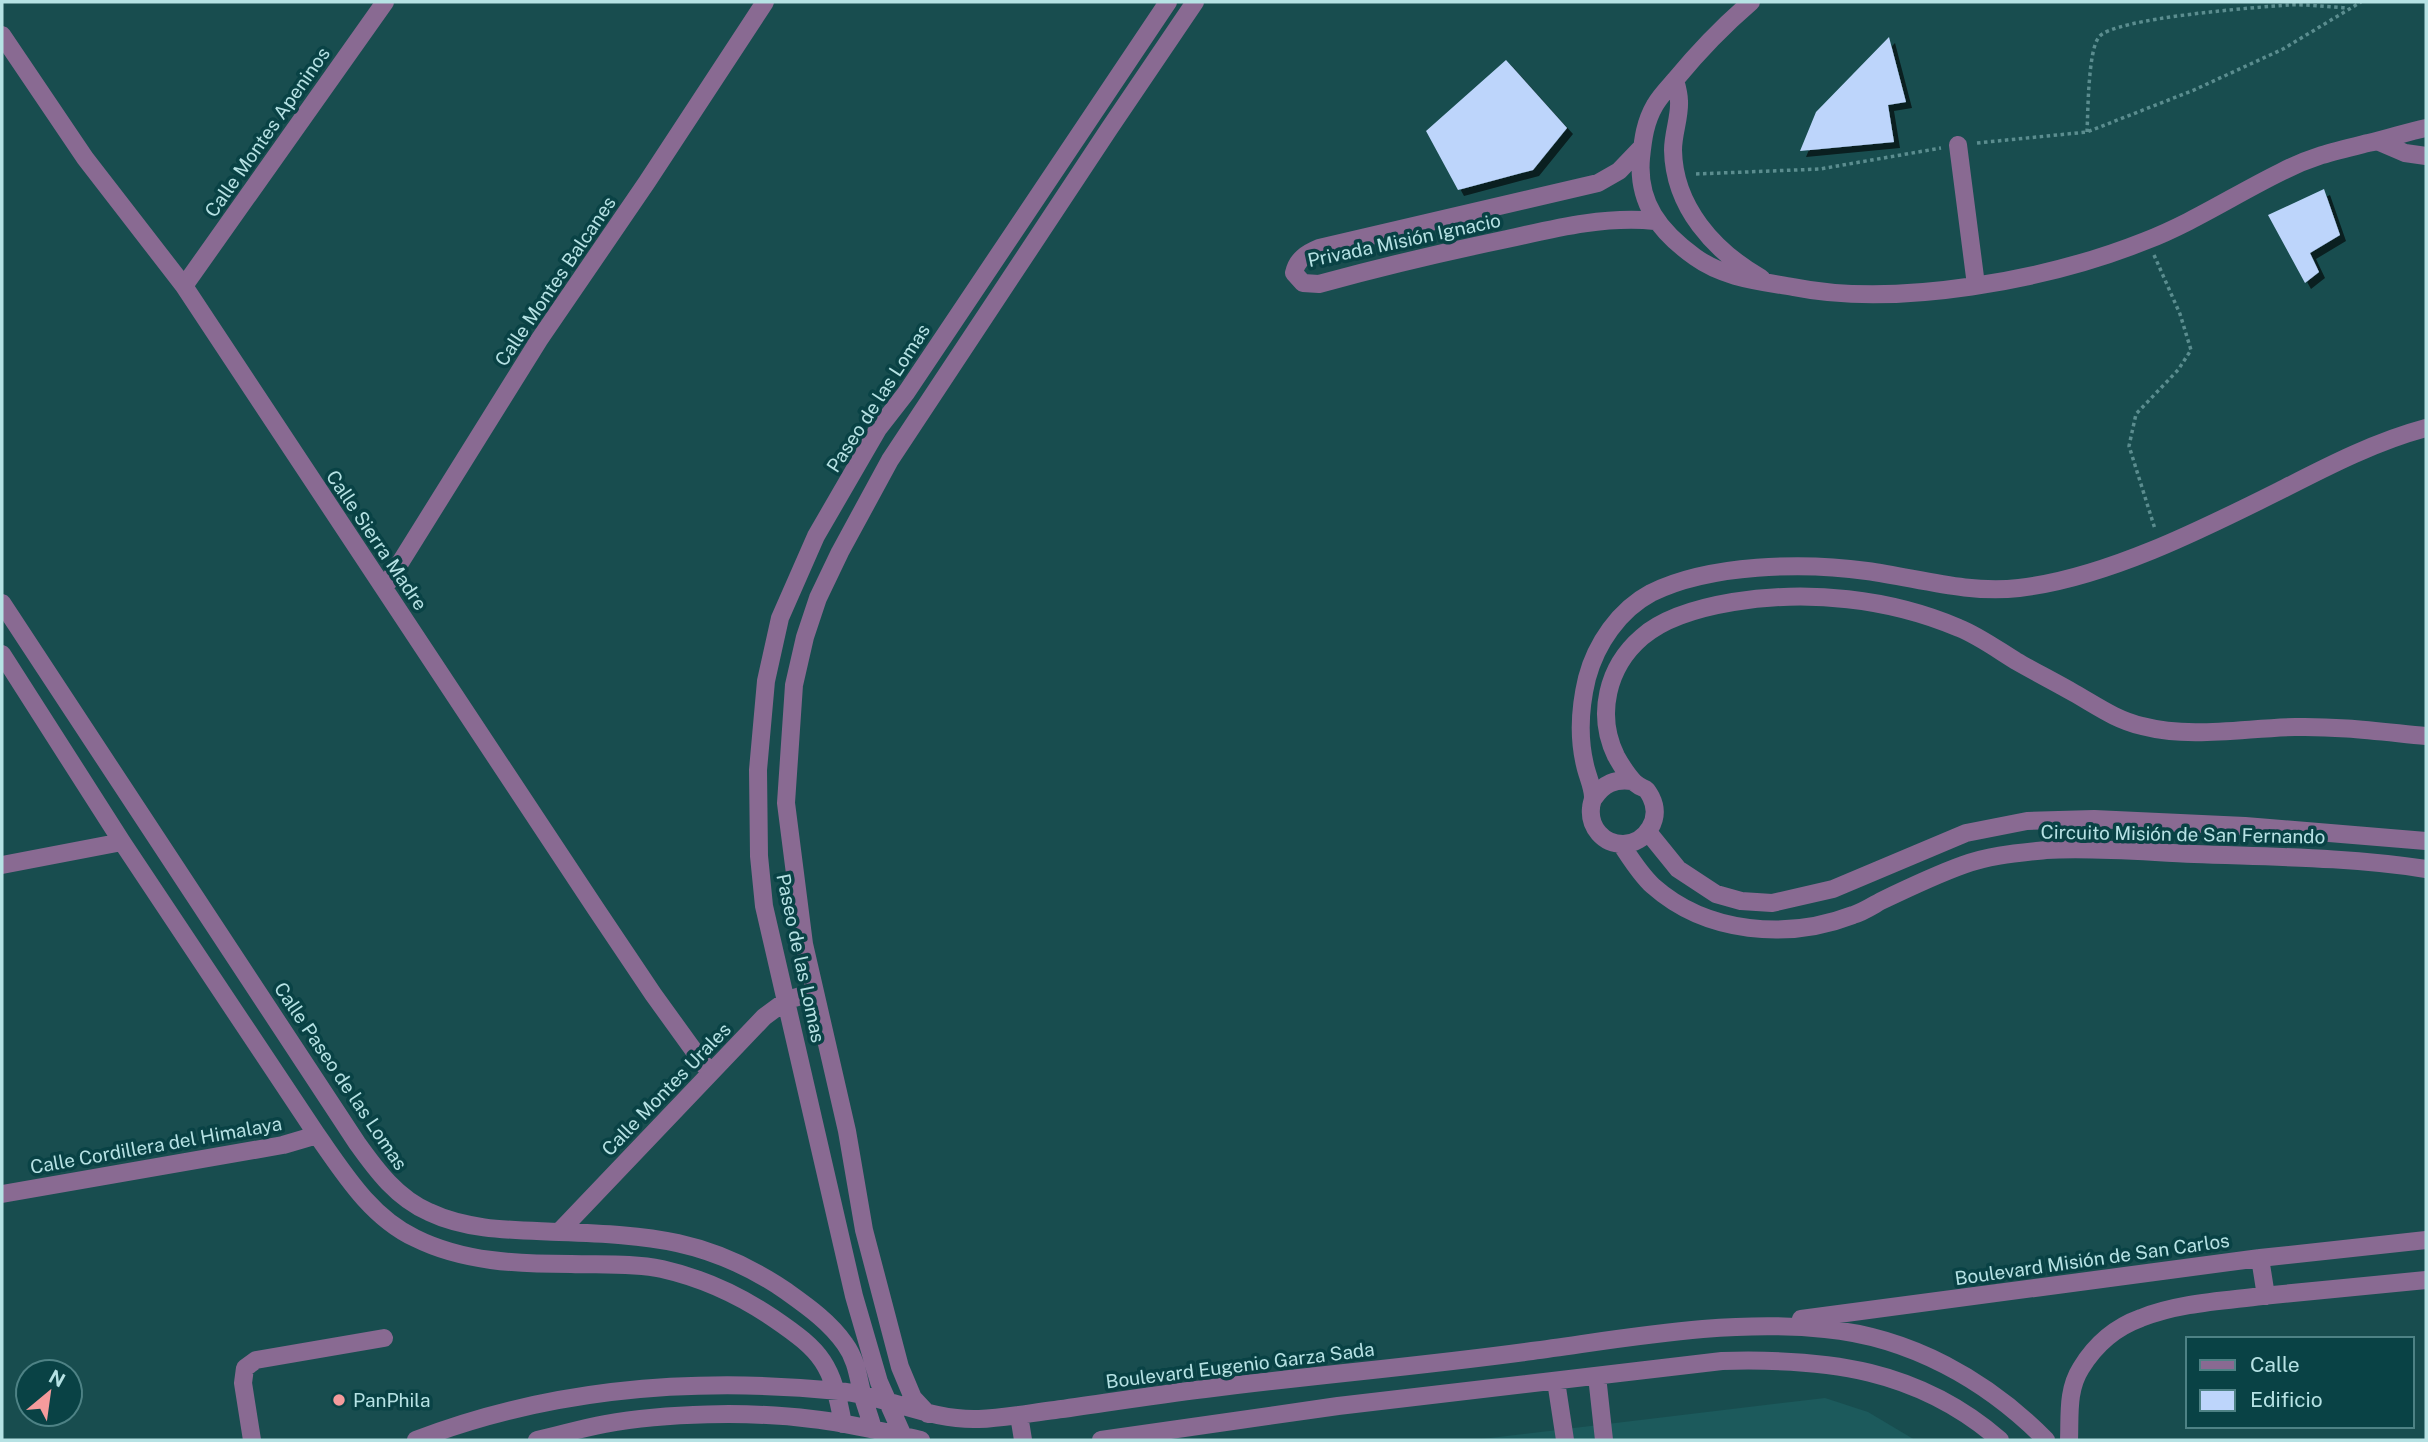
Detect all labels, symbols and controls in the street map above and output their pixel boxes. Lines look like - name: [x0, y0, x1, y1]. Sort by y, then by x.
- street label: Calle Montes Apeninos: [200, 43, 334, 221]
- street label: Calle Montes Balcanes: [490, 192, 620, 370]
- street label: Privada Misión Ignacio: [1305, 209, 1503, 271]
- street label: Paseo de las Lomas: [822, 320, 934, 476]
- street label: Calle Sierra Madre: [322, 466, 432, 614]
- street label: Circuito Misión de San Fernando: [2041, 821, 2325, 847]
- street label: Paseo de las Lomas: [772, 871, 830, 1045]
- street label: Calle Paseo de las Lomas: [270, 978, 412, 1174]
- street label: Calle Montes Urales: [597, 1018, 735, 1160]
- street label: Calle Cordillera del Himalaya: [28, 1112, 284, 1178]
- street label: Boulevard Misión de San Carlos: [1953, 1229, 2231, 1289]
- legend: [2186, 1337, 2414, 1428]
- street label: Boulevard Eugenio Garza Sada: [1104, 1338, 1376, 1392]
- text: Calle: [2250, 1352, 2300, 1377]
- north arrow: [14, 1358, 84, 1428]
- text: N: [45, 1365, 69, 1391]
- text: Edificio: [2250, 1387, 2323, 1412]
- place label: PanPhila: [353, 1389, 430, 1411]
- marker: PanPhila: [331, 1392, 347, 1408]

